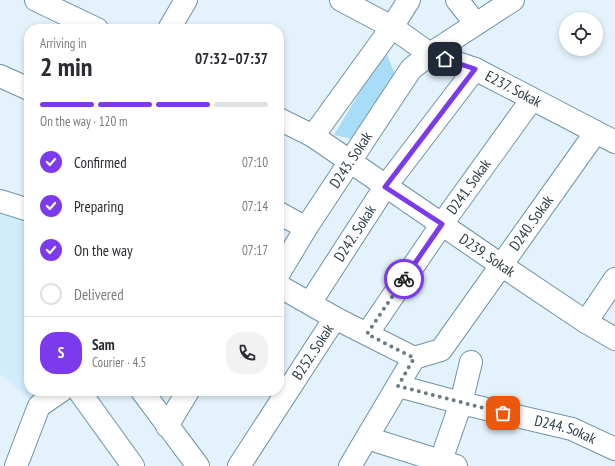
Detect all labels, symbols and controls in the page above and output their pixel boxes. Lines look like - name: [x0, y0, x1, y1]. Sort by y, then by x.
- map controls: [559, 12, 603, 56]
- button: locate: [559, 12, 603, 56]
- text: Arriving in: [40, 35, 87, 52]
- pin: [428, 42, 462, 76]
- icon: home: [434, 48, 456, 70]
- text: 07:32–07:37: [195, 49, 268, 68]
- text: 2 min: [40, 50, 93, 83]
- street label: E237. Sokak: [482, 66, 545, 111]
- text: On the way · 120 m: [40, 113, 127, 130]
- street label: D243. Sokak: [325, 128, 376, 191]
- icon: check: [40, 151, 62, 173]
- text: Confirmed: [74, 153, 127, 172]
- text: 07:10: [242, 154, 268, 171]
- street label: D241. Sokak: [442, 155, 495, 218]
- street label: D240. Sokak: [505, 191, 557, 254]
- icon: check: [40, 195, 62, 217]
- text: Preparing: [74, 197, 124, 216]
- text: 07:14: [242, 198, 268, 215]
- street label: D242. Sokak: [329, 201, 380, 265]
- street label: D239. Sokak: [456, 229, 519, 281]
- icon: check: [40, 239, 62, 261]
- text: On the way: [74, 241, 133, 260]
- text: 07:17: [242, 242, 268, 259]
- courier: [384, 259, 424, 299]
- icon: bike: [393, 268, 415, 290]
- text: Delivered: [74, 285, 124, 304]
- street label: B252. Sokak: [288, 320, 338, 383]
- button: phone: [226, 332, 268, 374]
- text: Sam: [92, 335, 115, 354]
- text: S: [58, 343, 64, 362]
- text: Courier · 4.5: [92, 354, 146, 371]
- pin: [486, 396, 520, 430]
- icon: bag: [492, 402, 514, 424]
- street label: D244. Sokak: [533, 411, 600, 448]

